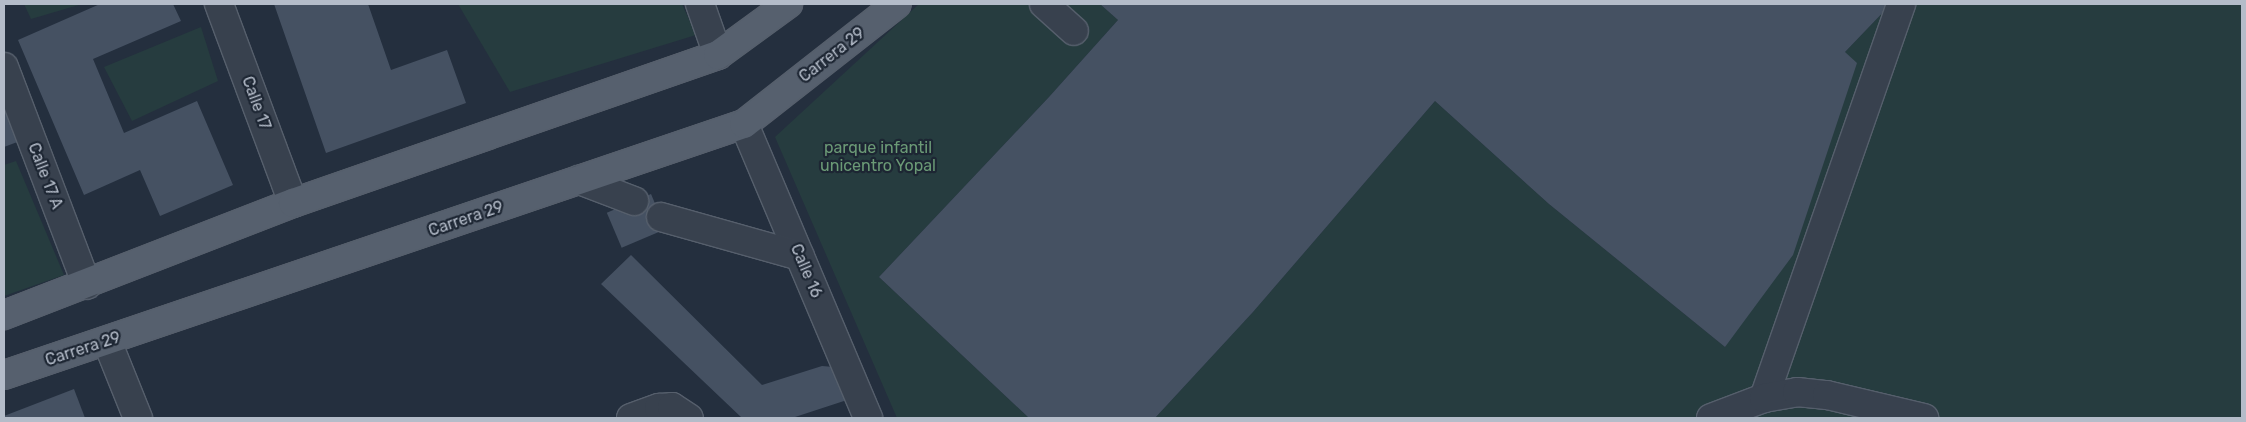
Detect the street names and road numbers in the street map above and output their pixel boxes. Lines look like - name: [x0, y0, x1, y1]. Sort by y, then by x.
- street label: Carrera 29: [795, 23, 869, 87]
- street label: Calle 17: [238, 74, 274, 132]
- street label: Calle 17 A: [24, 140, 66, 212]
- street label: Carrera 29: [426, 197, 506, 241]
- street label: Calle 16: [786, 241, 826, 301]
- street label: Carrera 29: [43, 328, 123, 370]

